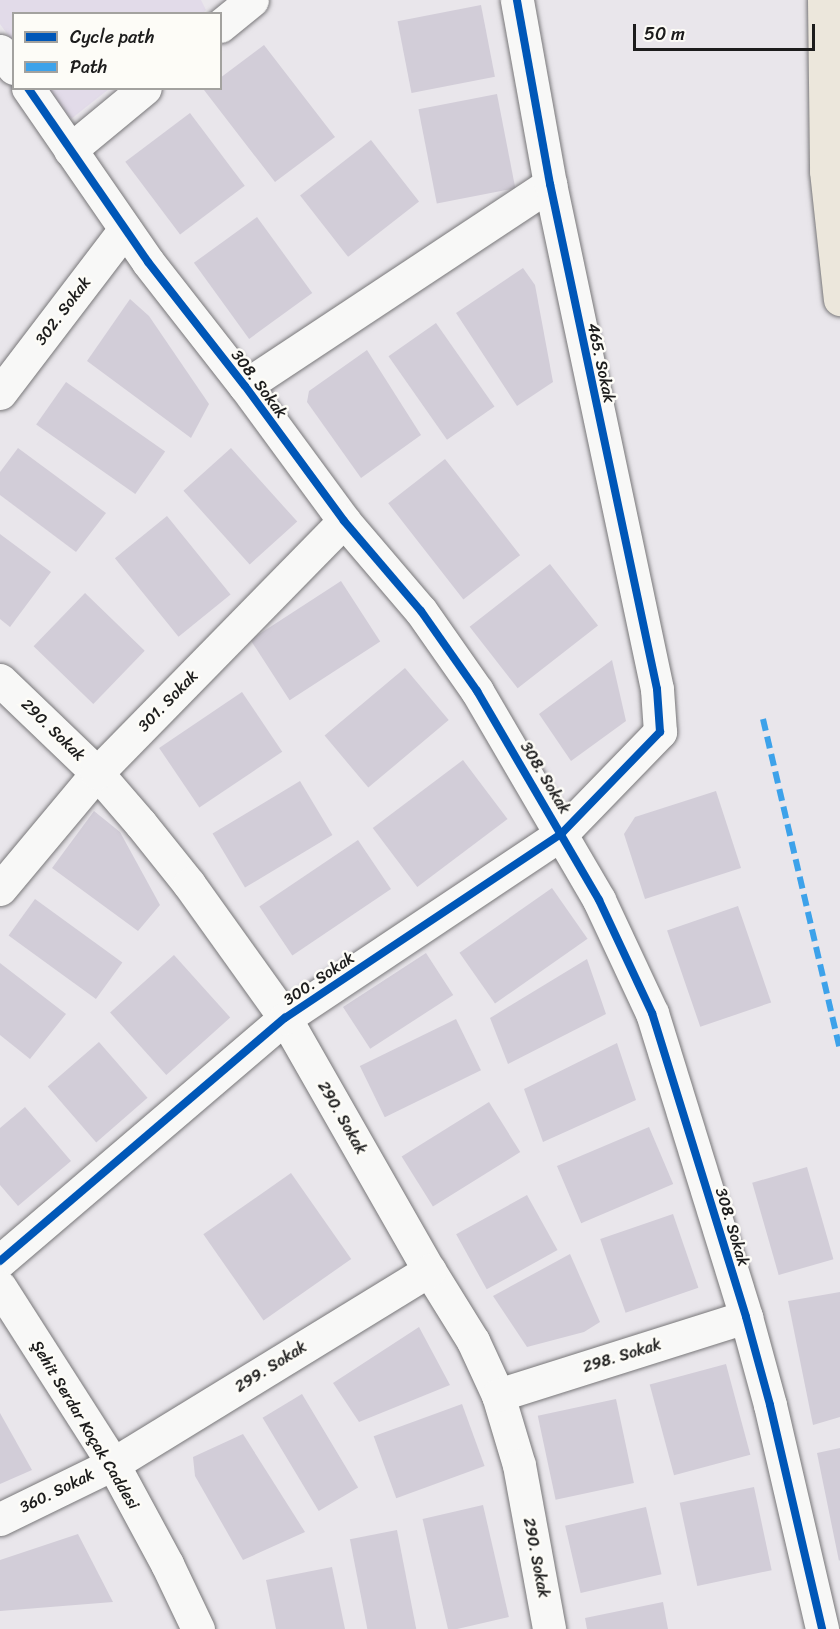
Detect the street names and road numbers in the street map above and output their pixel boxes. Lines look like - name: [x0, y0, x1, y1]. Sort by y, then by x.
- street label: 302. Sokak: [31, 273, 95, 349]
- street label: 465. Sokak: [583, 321, 619, 405]
- street label: 308. Sokak: [227, 346, 291, 422]
- street label: 301. Sokak: [134, 666, 202, 736]
- street label: 290. Sokak: [17, 695, 89, 765]
- street label: 308. Sokak: [516, 738, 574, 818]
- street label: 300. Sokak: [280, 948, 358, 1010]
- street label: 290. Sokak: [313, 1078, 371, 1158]
- street label: 308. Sokak: [711, 1186, 753, 1268]
- street label: 298. Sokak: [581, 1335, 663, 1377]
- street label: Şehit Serdar Koçak Caddesi: [27, 1337, 143, 1513]
- street label: 299. Sokak: [232, 1337, 310, 1397]
- street label: 360. Sokak: [17, 1465, 97, 1517]
- street label: 290. Sokak: [519, 1516, 553, 1600]

